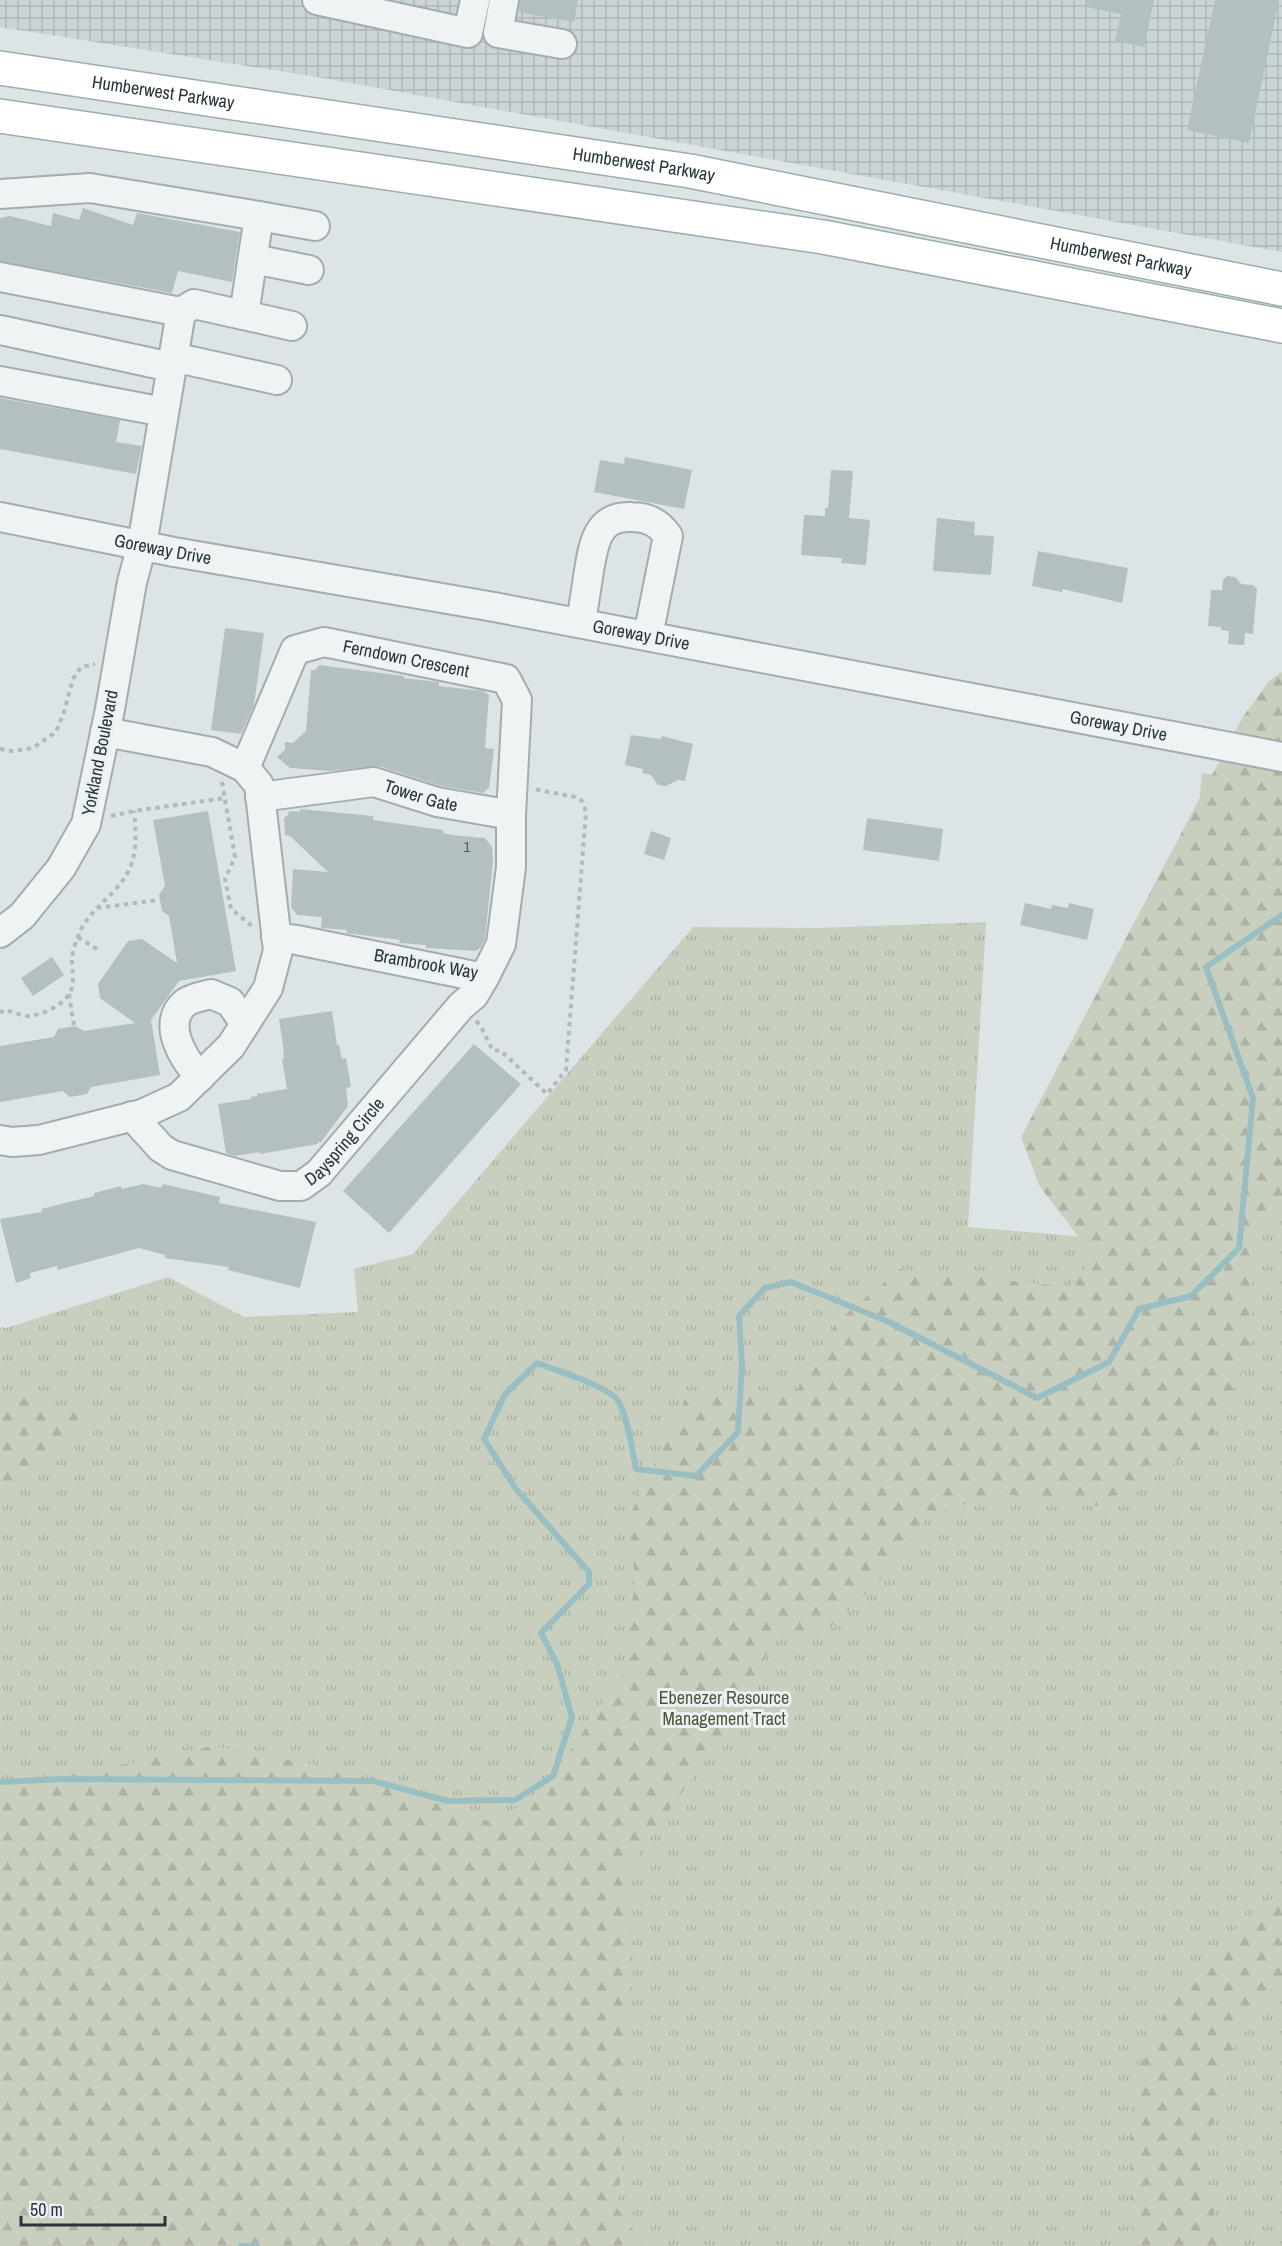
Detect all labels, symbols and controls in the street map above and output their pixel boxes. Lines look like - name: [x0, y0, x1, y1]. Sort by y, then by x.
- street label: Humberwest Parkway: [90, 69, 237, 115]
- street label: Humberwest Parkway: [571, 141, 718, 188]
- street label: Humberwest Parkway: [1048, 230, 1194, 283]
- street label: Goreway Drive: [112, 527, 213, 570]
- street label: Goreway Drive: [591, 613, 692, 656]
- street label: Ferndown Crescent: [341, 633, 471, 683]
- street label: Yorkland Boulevard: [75, 688, 124, 818]
- street label: Goreway Drive: [1068, 704, 1169, 747]
- street label: Tower Gate: [381, 773, 460, 817]
- house number: 1: [464, 836, 471, 857]
- street label: Brambrook Way: [372, 942, 481, 985]
- street label: Dayspring Circle: [299, 1092, 390, 1191]
- park label: Ebenezer Resource Management Tract: [659, 1685, 789, 1731]
- scale bar: [21, 2189, 165, 2227]
- text: 50 m: [30, 2197, 63, 2222]

